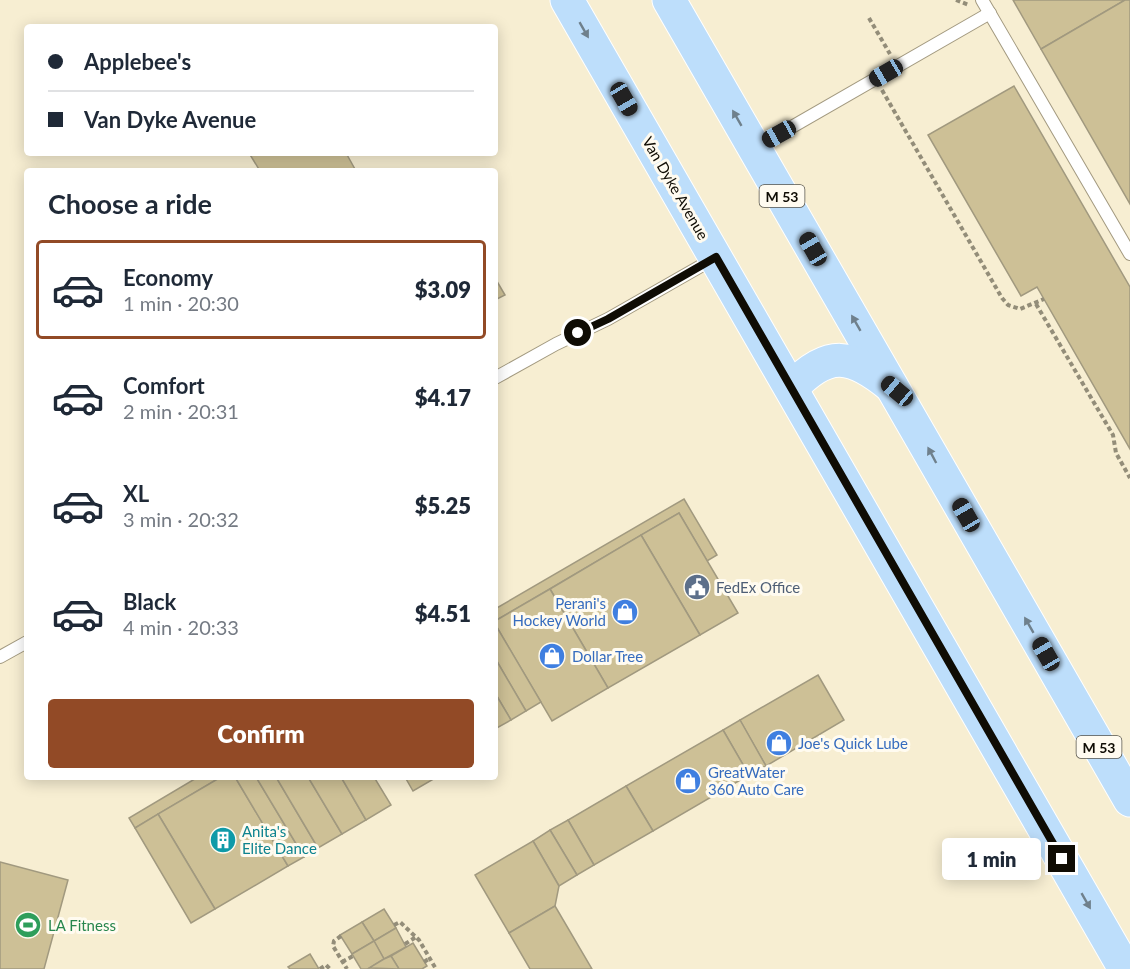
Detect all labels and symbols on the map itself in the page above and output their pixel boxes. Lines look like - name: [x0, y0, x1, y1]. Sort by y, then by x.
- one-way arrow: [579, 22, 589, 39]
- car: [866, 56, 906, 90]
- car: [607, 79, 641, 119]
- one-way arrow: [732, 109, 742, 126]
- car: [759, 117, 799, 151]
- street label: Van Dyke Avenue: [639, 133, 713, 243]
- road number: M 53: [760, 185, 804, 207]
- car: [796, 229, 830, 269]
- one-way arrow: [851, 315, 862, 331]
- route start: [564, 319, 591, 346]
- car: [877, 373, 917, 409]
- one-way arrow: [927, 447, 937, 464]
- car: [949, 495, 983, 535]
- public building icon: FedEx Office: [682, 572, 712, 602]
- place label: FedEx Office: [716, 578, 800, 596]
- place label: Perani's Hockey World: [513, 594, 606, 629]
- shop icon: Perani's Hockey World: [610, 597, 640, 627]
- one-way arrow: [1024, 616, 1034, 633]
- car: [1029, 634, 1063, 674]
- shop icon: Dollar Tree: [537, 641, 567, 671]
- place label: Dollar Tree: [572, 647, 643, 665]
- shop icon: Joe's Quick Lube: [764, 728, 794, 758]
- place label: Joe's Quick Lube: [798, 734, 908, 752]
- road number: M 53: [1076, 736, 1122, 758]
- place label: GreatWater 360 Auto Care: [708, 763, 804, 798]
- shop icon: GreatWater 360 Auto Care: [673, 766, 703, 796]
- place label: Anita's Elite Dance: [242, 822, 317, 857]
- building icon: Anita's Elite Dance: [208, 825, 238, 855]
- callout: 1 min: [942, 838, 1041, 880]
- route end: [1048, 845, 1075, 872]
- one-way arrow: [1081, 893, 1092, 909]
- sports icon: LA Fitness: [13, 910, 43, 940]
- place label: LA Fitness: [48, 916, 116, 934]

